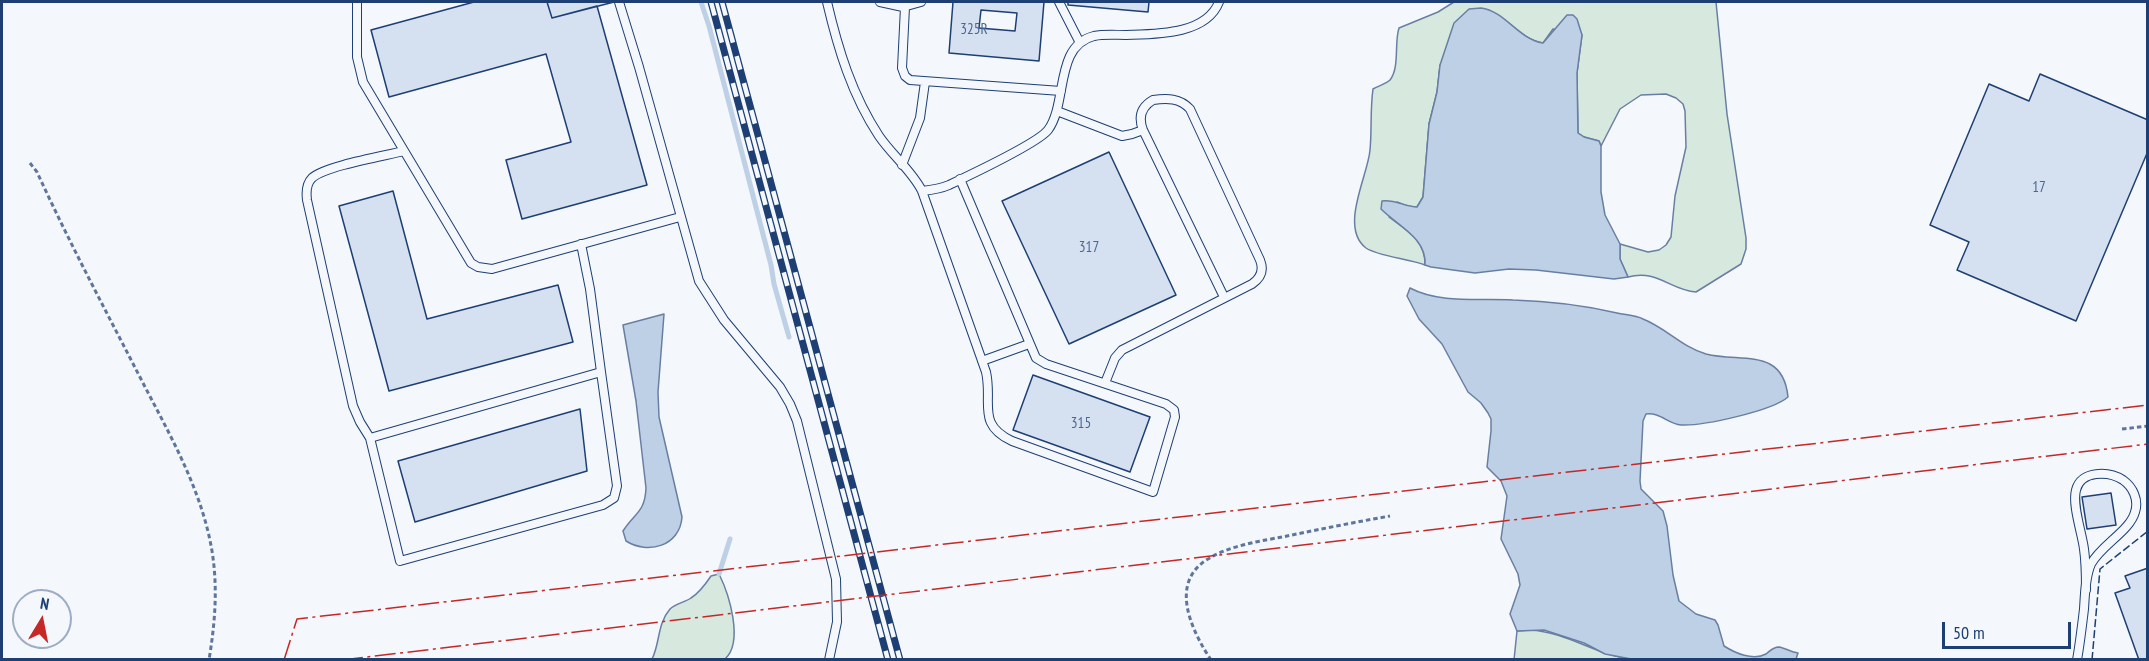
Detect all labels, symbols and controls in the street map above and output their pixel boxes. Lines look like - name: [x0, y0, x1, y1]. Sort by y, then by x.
- house number: 325R: [960, 21, 988, 39]
- house number: 17: [2032, 179, 2046, 197]
- house number: 317: [1079, 239, 1099, 257]
- house number: 315: [1071, 415, 1091, 433]
- north arrow: [12, 589, 72, 649]
- text: N: [39, 593, 51, 614]
- scale bar: [1945, 610, 2074, 648]
- text: 50 m: [1953, 621, 1985, 644]

